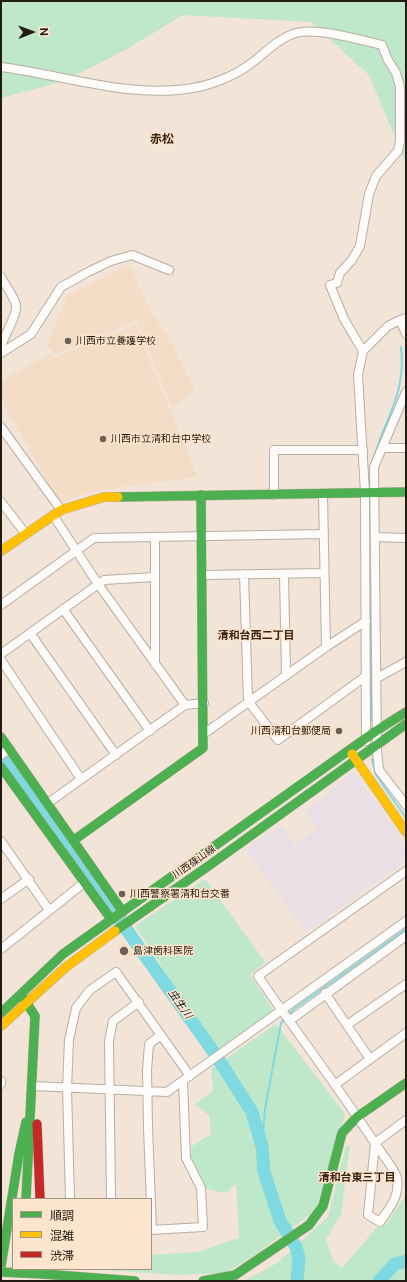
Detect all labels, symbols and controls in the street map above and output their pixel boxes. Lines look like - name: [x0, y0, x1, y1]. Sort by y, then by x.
- north arrow: [12, 12, 52, 52]
- text: N: [38, 27, 50, 36]
- district label: 赤松: [150, 132, 174, 146]
- place label: 川西市立養護学校: [76, 335, 156, 347]
- marker: 川西市立養護学校: [63, 336, 73, 346]
- place label: 川西市立清和台中学校: [111, 433, 211, 445]
- marker: 川西市立清和台中学校: [98, 434, 108, 444]
- district label: 清和台西二丁目: [218, 629, 294, 643]
- place label: 川西清和台郵便局: [251, 725, 331, 737]
- marker: 川西清和台郵便局: [334, 726, 344, 736]
- street label: 川西篠山線: [170, 843, 218, 881]
- place label: 川西警察署清和台交番: [130, 888, 230, 900]
- marker: 川西警察署清和台交番: [117, 889, 127, 899]
- marker: 島津歯科医院: [118, 945, 130, 957]
- place label: 島津歯科医院: [133, 945, 193, 957]
- water label: 虫生川: [165, 987, 195, 1021]
- district label: 清和台東三丁目: [319, 1171, 395, 1185]
- legend: [12, 1198, 152, 1270]
- text: 順調: [50, 1209, 74, 1223]
- text: 混雑: [50, 1229, 74, 1243]
- text: 渋滞: [50, 1249, 74, 1263]

